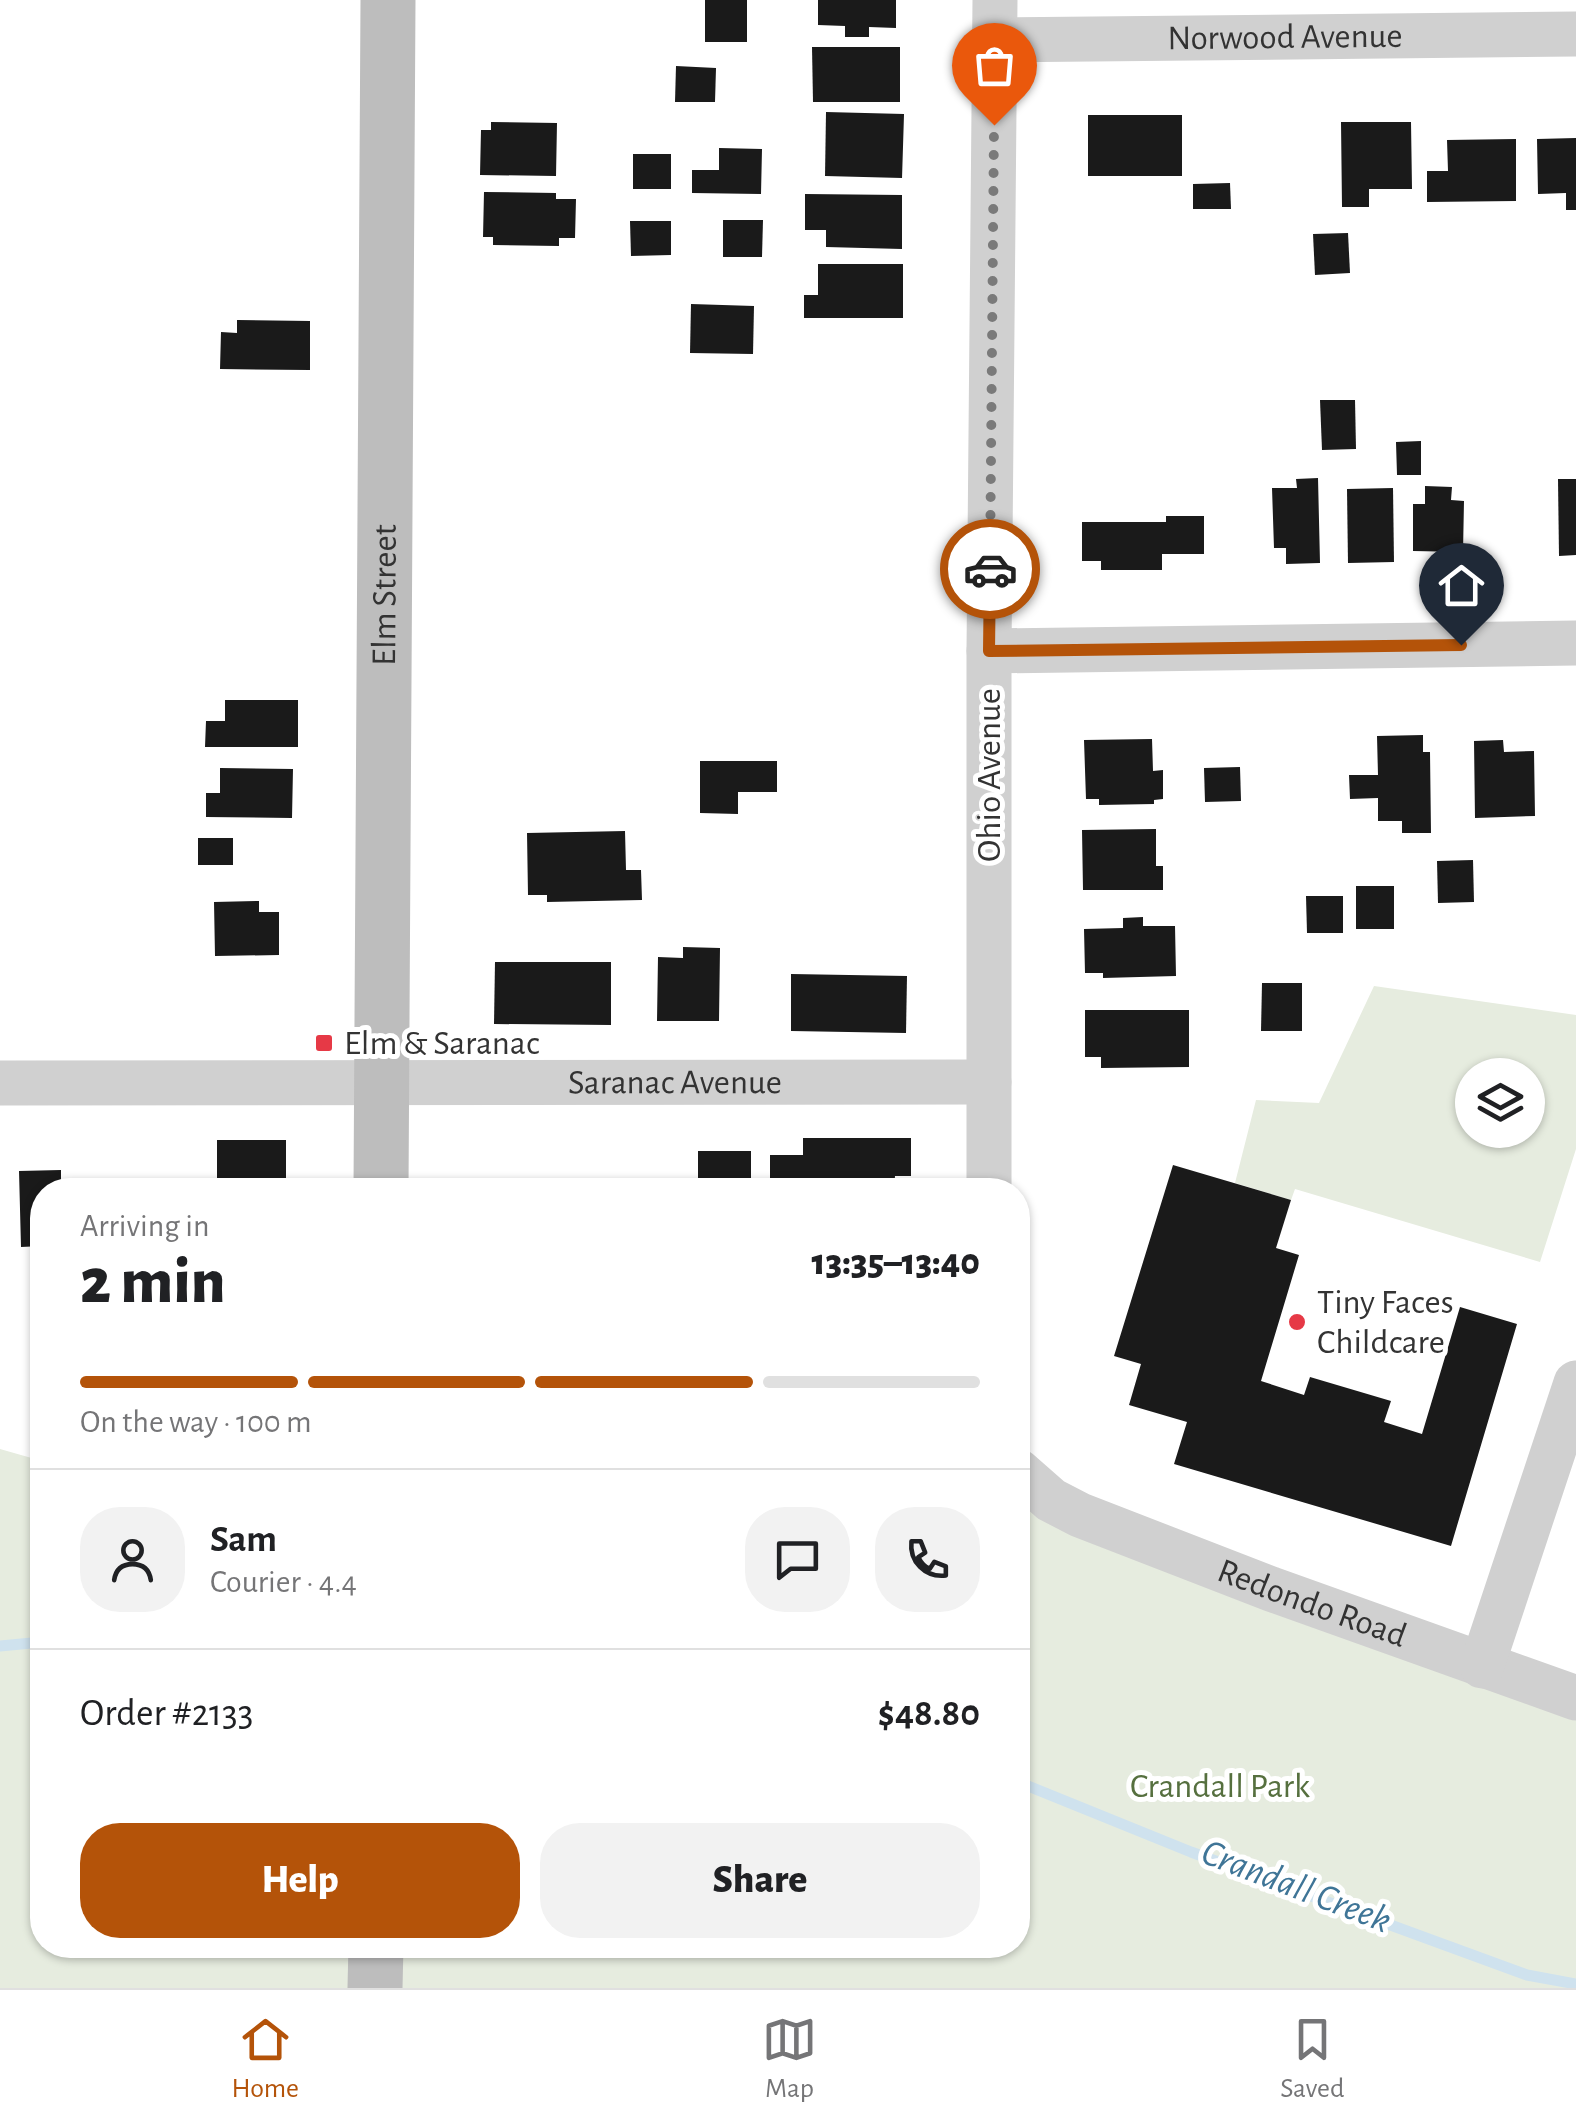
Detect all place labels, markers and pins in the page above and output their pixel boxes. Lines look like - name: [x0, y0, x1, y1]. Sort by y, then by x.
- pin: [952, 23, 1037, 126]
- pin: [1419, 543, 1504, 646]
- place label: Elm & Saranac: [344, 1026, 539, 1061]
- marker: Elm & Saranac: [313, 1032, 335, 1054]
- place label: Tiny Faces Childcare: [1317, 1285, 1454, 1360]
- marker: Tiny Faces Childcare: [1286, 1311, 1308, 1333]

